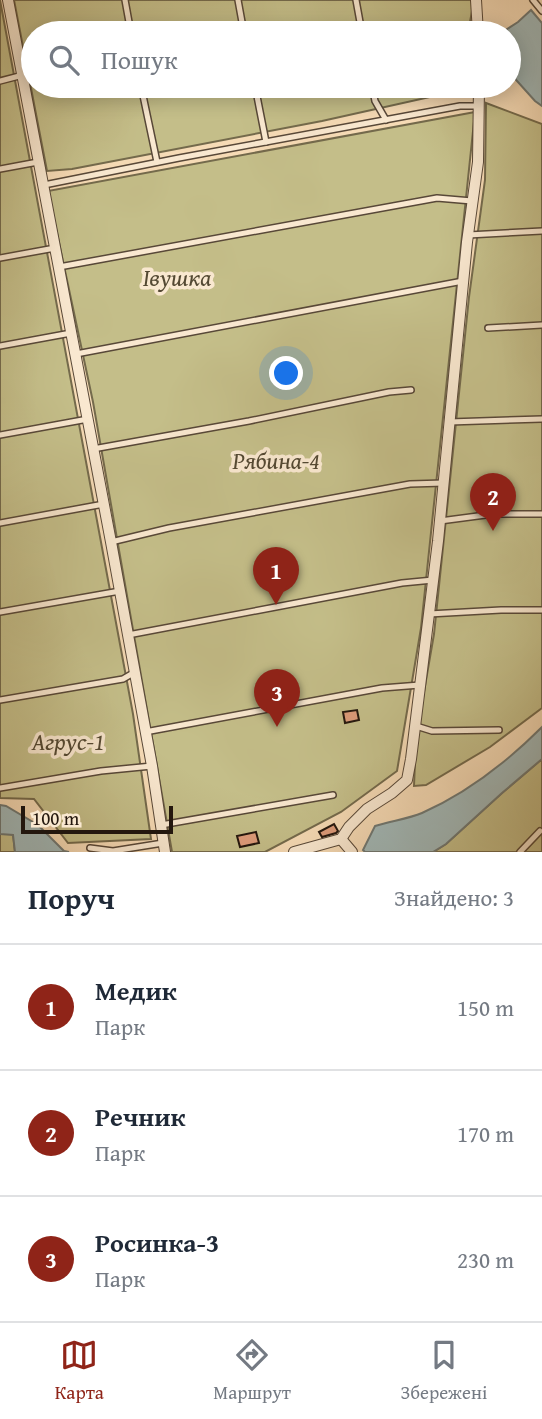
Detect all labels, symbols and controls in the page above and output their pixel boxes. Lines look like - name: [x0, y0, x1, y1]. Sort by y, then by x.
- search box: [21, 21, 521, 98]
- text: Пошук: [101, 40, 178, 79]
- icon: search: [45, 41, 83, 79]
- park label: Івушка: [143, 260, 211, 295]
- your location: [269, 356, 303, 390]
- park label: Рябина-4: [231, 443, 320, 478]
- pin: 2: [470, 473, 516, 531]
- pin: 1: [253, 547, 299, 605]
- pin: 3: [254, 669, 300, 727]
- park label: Агрус-1: [31, 724, 104, 759]
- scale bar: [21, 803, 173, 835]
- text: 100 m: [32, 804, 79, 832]
- text: Поруч: [28, 876, 115, 920]
- text: Знайдено: 3: [394, 881, 514, 914]
- text: Медик: [95, 971, 177, 1010]
- text: 1: [45, 991, 57, 1024]
- text: 150 m: [457, 991, 514, 1024]
- text: Парк: [95, 1010, 145, 1043]
- text: Речник: [95, 1097, 185, 1136]
- text: 2: [45, 1117, 57, 1150]
- text: 170 m: [457, 1117, 514, 1150]
- text: Парк: [95, 1136, 145, 1169]
- text: Росинка-3: [95, 1223, 219, 1262]
- text: 3: [45, 1243, 57, 1276]
- text: 230 m: [457, 1243, 514, 1276]
- text: Парк: [95, 1262, 145, 1295]
- tab: Карта: [55, 1336, 104, 1406]
- tab: Маршрут: [213, 1336, 291, 1406]
- tab: Збережені: [400, 1336, 487, 1406]

